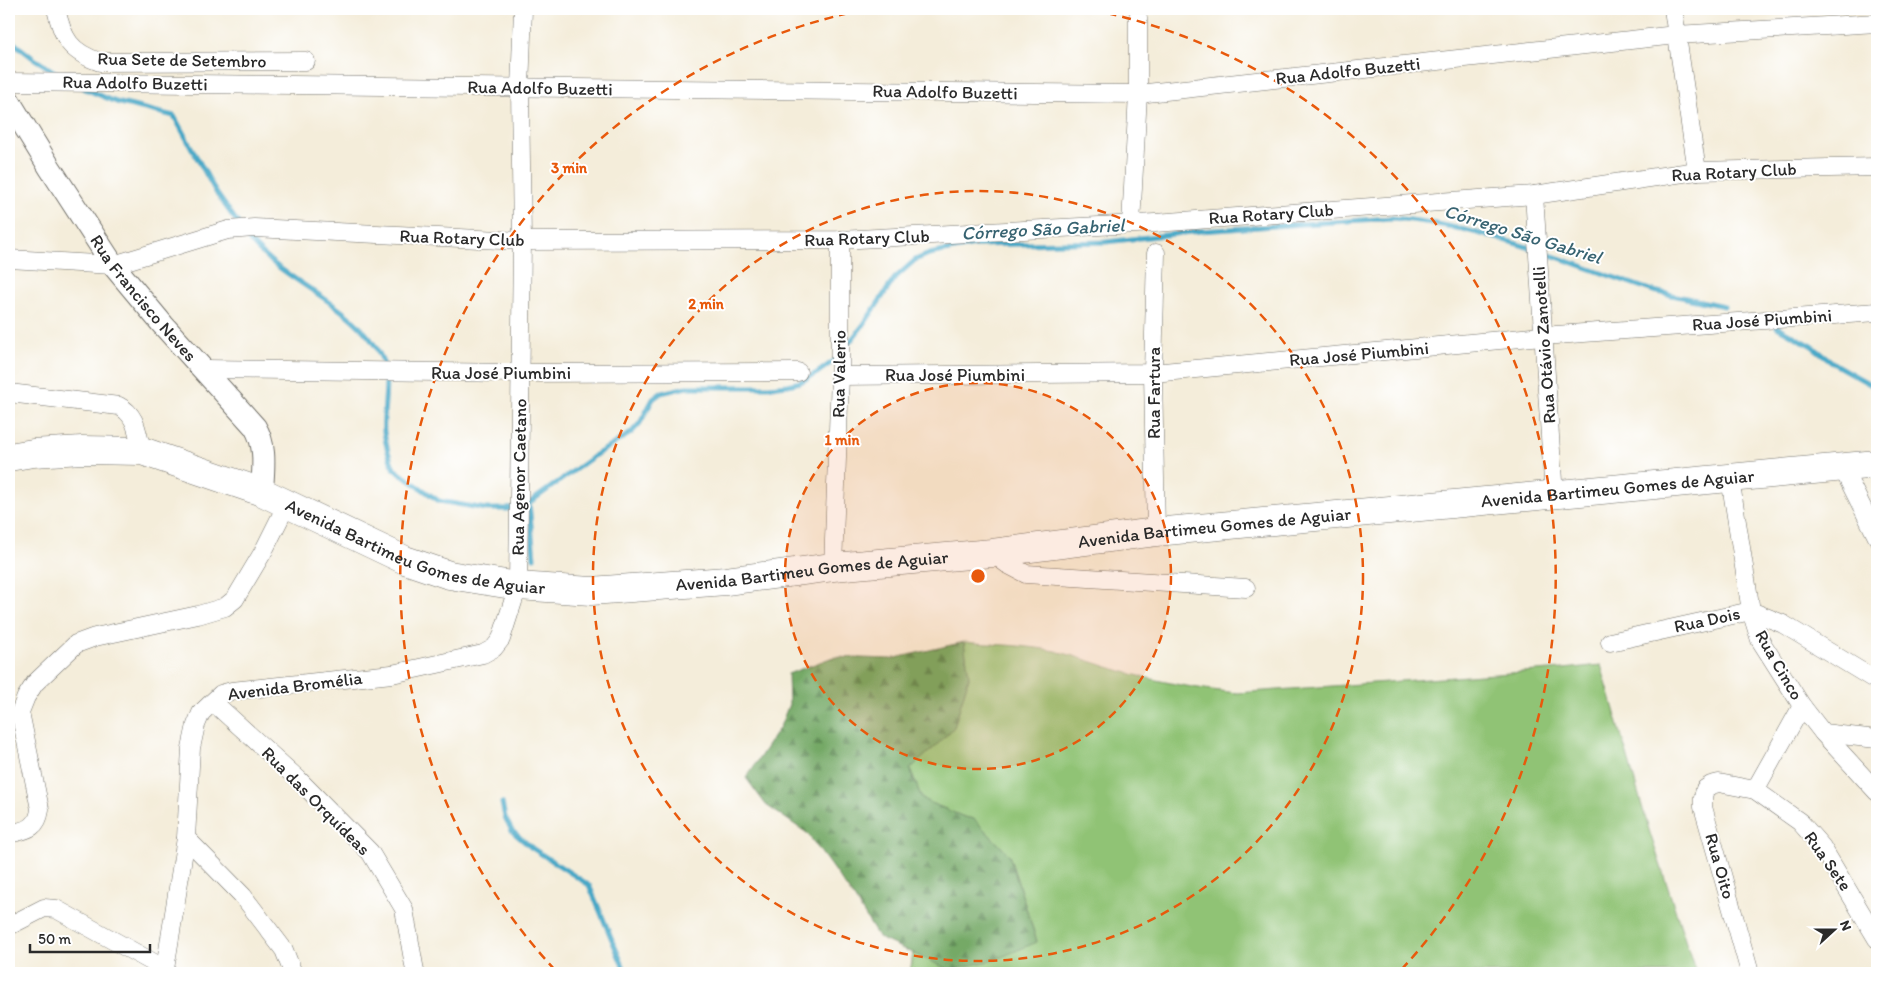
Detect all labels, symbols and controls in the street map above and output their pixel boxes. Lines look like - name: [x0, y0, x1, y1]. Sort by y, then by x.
- street label: Rua Sete de Setembro: [97, 48, 267, 72]
- street label: Rua Adolfo Buzetti: [1275, 52, 1421, 90]
- street label: Rua Adolfo Buzetti: [62, 71, 208, 95]
- street label: Rua Adolfo Buzetti: [467, 76, 613, 100]
- street label: Rua Adolfo Buzetti: [872, 80, 1018, 104]
- street label: Rua Rotary Club: [1671, 158, 1797, 186]
- text: 3 min: [551, 159, 588, 177]
- street label: Rua Rotary Club: [1208, 199, 1334, 229]
- water label: Córrego São Gabriel: [1442, 199, 1606, 269]
- water label: Córrego São Gabriel: [961, 213, 1127, 245]
- street label: Rua Rotary Club: [399, 225, 525, 251]
- street label: Rua Rotary Club: [804, 225, 930, 251]
- street label: Rua Francisco Neves: [85, 231, 202, 366]
- street label: Rua Otávio Zanotelli: [1528, 266, 1560, 424]
- text: 2 min: [688, 295, 725, 313]
- street label: Rua José Piumbini: [1691, 304, 1833, 336]
- street label: Rua Valerio: [827, 330, 851, 418]
- street label: Rua José Piumbini: [1288, 337, 1430, 371]
- street label: Rua Fartura: [1143, 347, 1165, 439]
- street label: Rua José Piumbini: [431, 362, 571, 384]
- street label: Rua José Piumbini: [885, 364, 1025, 386]
- street label: Rua Agenor Caetano: [507, 398, 531, 556]
- text: 1 min: [825, 431, 860, 449]
- street label: Avenida Bartimeu Gomes de Aguiar: [1480, 465, 1755, 512]
- street label: Avenida Bartimeu Gomes de Aguiar: [282, 494, 546, 599]
- street label: Avenida Bartimeu Gomes de Aguiar: [1077, 503, 1352, 553]
- street label: Avenida Bartimeu Gomes de Aguiar: [675, 546, 949, 596]
- centre of rings: [969, 567, 987, 585]
- street label: Rua Dois: [1672, 602, 1742, 638]
- street label: Rua Cinco: [1750, 626, 1808, 704]
- street label: Avenida Bromélia: [226, 667, 364, 705]
- street label: Rua das Orquídeas: [257, 742, 375, 860]
- street label: Rua Sete: [1800, 827, 1856, 895]
- street label: Rua Oito: [1700, 831, 1740, 901]
- north arrow: [1808, 904, 1858, 954]
- text: N: [1836, 918, 1855, 933]
- scale bar: [30, 922, 150, 954]
- text: 50 m: [38, 930, 71, 948]

